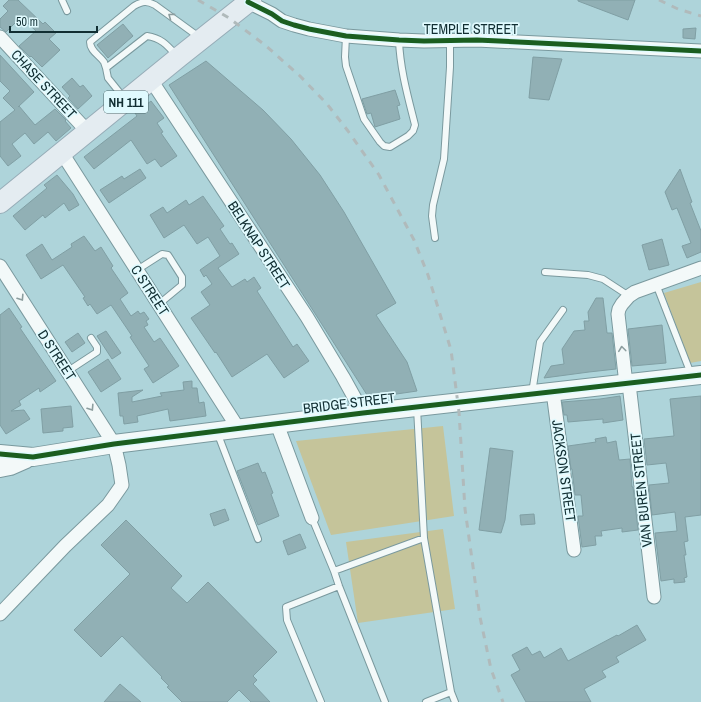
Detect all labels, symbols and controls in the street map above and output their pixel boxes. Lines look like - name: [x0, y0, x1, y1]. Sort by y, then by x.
- scale bar: [10, 8, 97, 34]
- text: 50 m: [16, 14, 38, 30]
- one-way arrow: [168, 14, 175, 21]
- street label: TEMPLE STREET: [424, 20, 518, 38]
- street label: CHASE STREET: [7, 46, 81, 122]
- road number: NH 111: [104, 91, 148, 113]
- street label: BELKNAP STREET: [224, 198, 294, 292]
- street label: C STREET: [127, 261, 173, 319]
- one-way arrow: [16, 294, 24, 301]
- street label: D STREET: [34, 326, 80, 384]
- one-way arrow: [618, 346, 627, 352]
- street label: BRIDGE STREET: [302, 388, 396, 418]
- one-way arrow: [86, 404, 94, 411]
- street label: JACKSON STREET: [548, 419, 580, 523]
- street label: VAN BUREN STREET: [626, 432, 656, 548]

